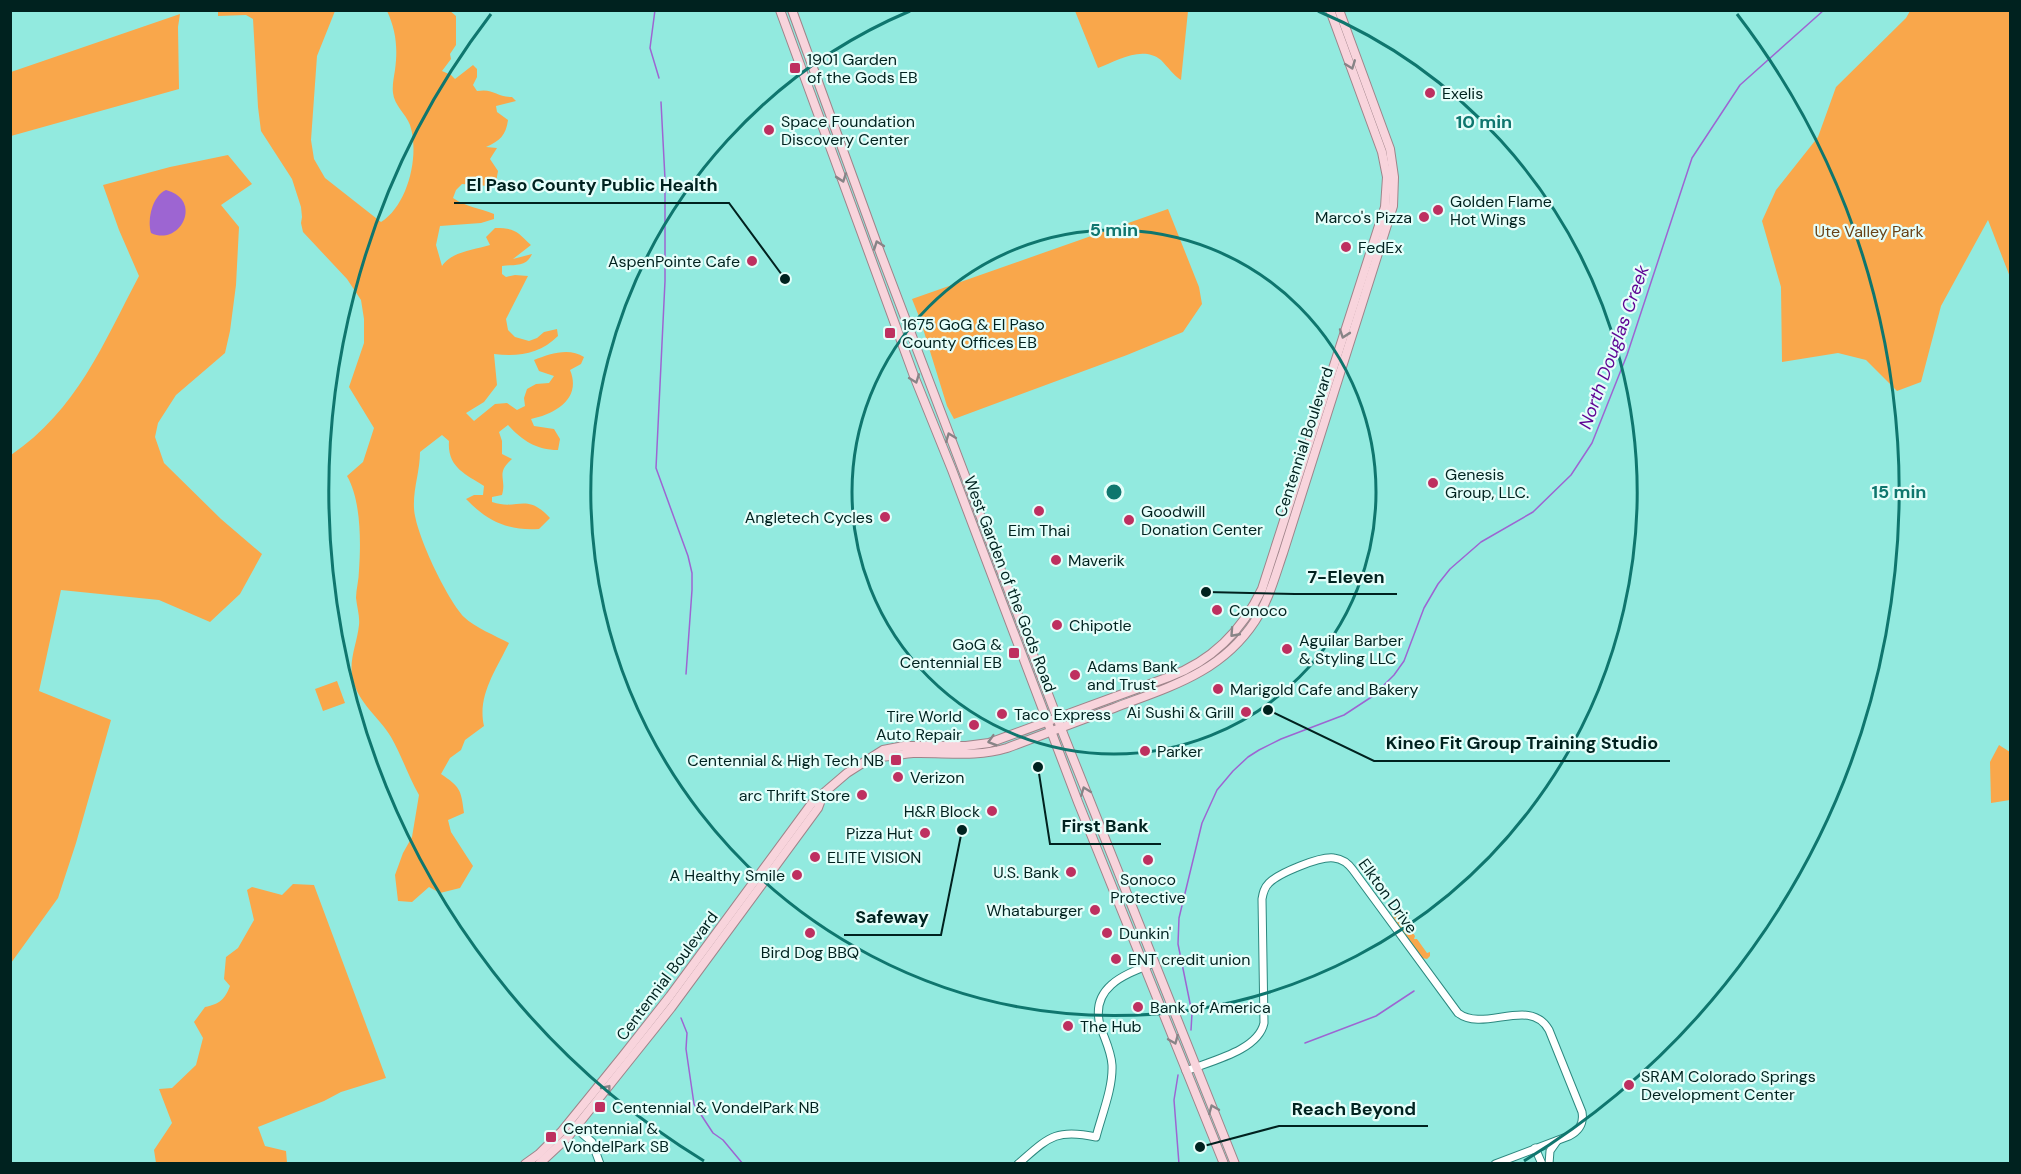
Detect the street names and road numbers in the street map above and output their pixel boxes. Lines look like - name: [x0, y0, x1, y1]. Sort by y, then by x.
- street label: Centennial Boulevard: [1270, 364, 1338, 520]
- street label: West Garden of the Gods Road: [959, 473, 1061, 695]
- street label: Elkton Drive: [1354, 854, 1422, 938]
- street label: Centennial Boulevard: [611, 907, 723, 1045]

